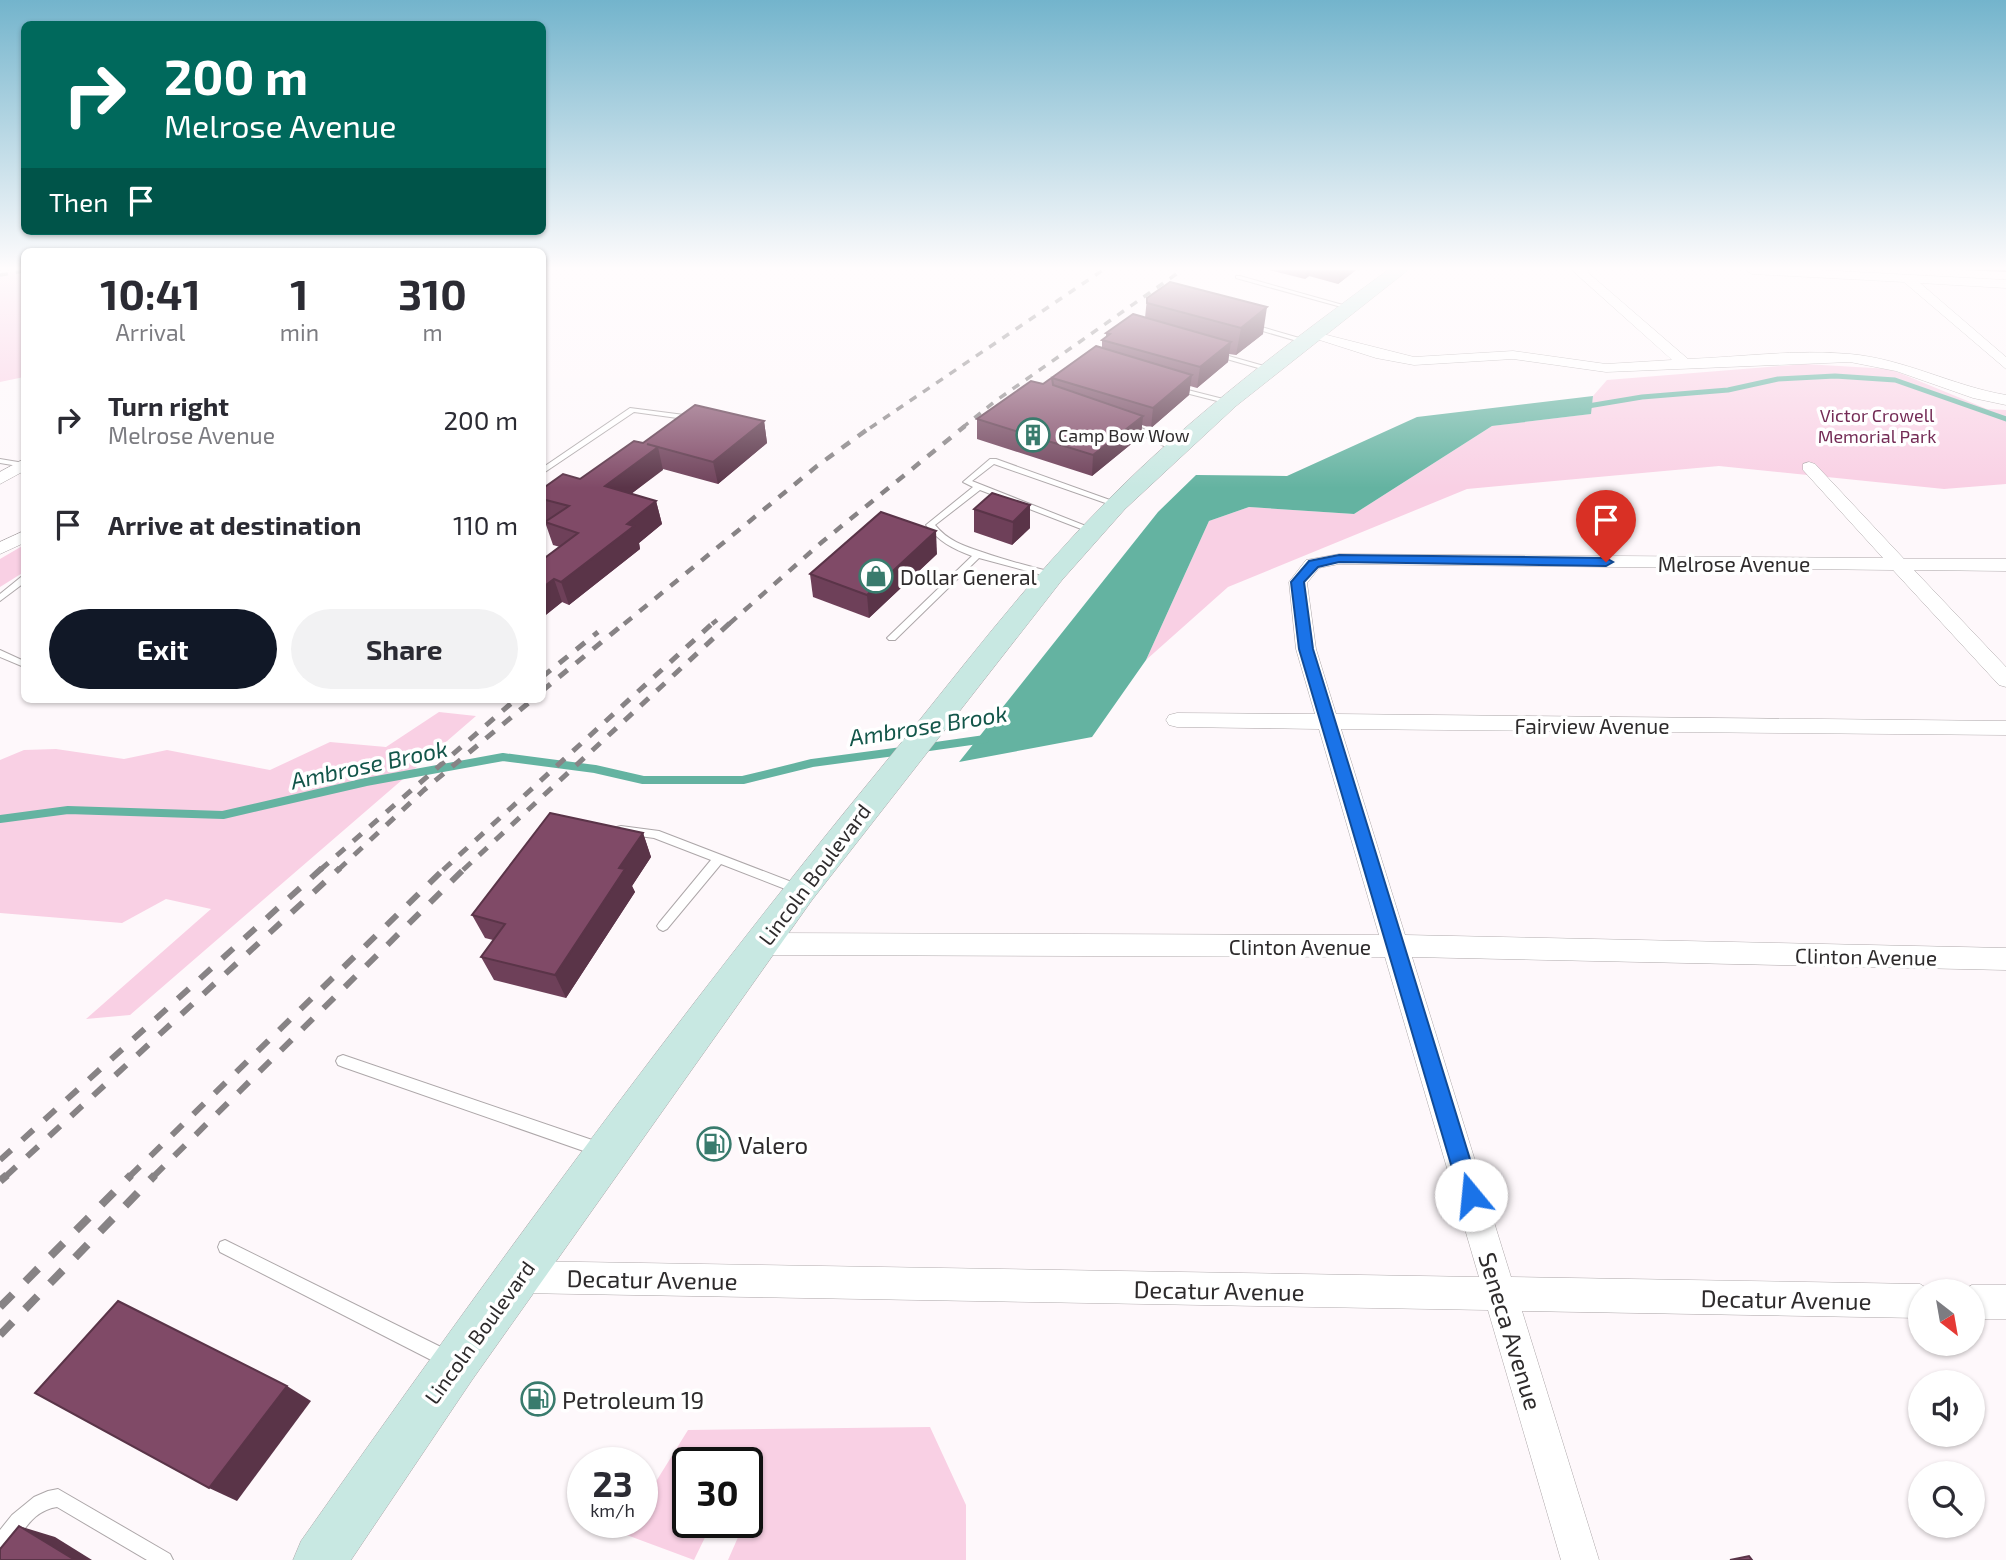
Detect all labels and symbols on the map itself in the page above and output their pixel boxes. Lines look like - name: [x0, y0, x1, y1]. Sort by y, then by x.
- park label: Victor Crowell Memorial Park: [1818, 404, 1936, 447]
- building icon: Camp Bow Wow: [1014, 416, 1052, 454]
- place label: Camp Bow Wow: [1058, 424, 1190, 446]
- pin: [1576, 490, 1636, 562]
- street label: Melrose Avenue: [1658, 551, 1810, 576]
- shop icon: Dollar General: [857, 557, 895, 595]
- place label: Dollar General: [900, 564, 1037, 589]
- water label: Ambrose Brook: [846, 699, 1009, 751]
- street label: Fairview Avenue: [1514, 713, 1670, 738]
- water label: Ambrose Brook: [287, 734, 450, 794]
- street label: Lincoln Boulevard: [753, 798, 875, 950]
- street label: Clinton Avenue: [1229, 934, 1371, 959]
- street label: Clinton Avenue: [1795, 942, 1937, 970]
- fuel station icon: Valero: [695, 1125, 733, 1163]
- place label: Valero: [738, 1130, 808, 1159]
- position arrow: [1434, 1158, 1508, 1232]
- street label: Seneca Avenue: [1473, 1249, 1549, 1413]
- street label: Lincoln Boulevard: [419, 1256, 539, 1408]
- street label: Decatur Avenue: [566, 1263, 738, 1295]
- street label: Decatur Avenue: [1133, 1274, 1305, 1306]
- north arrow: [1908, 1279, 1984, 1356]
- street label: Decatur Avenue: [1700, 1283, 1872, 1315]
- fuel station icon: Petroleum 19: [519, 1380, 557, 1418]
- place label: Petroleum 19: [562, 1385, 704, 1414]
- speed limit sign: 30: [672, 1447, 763, 1538]

